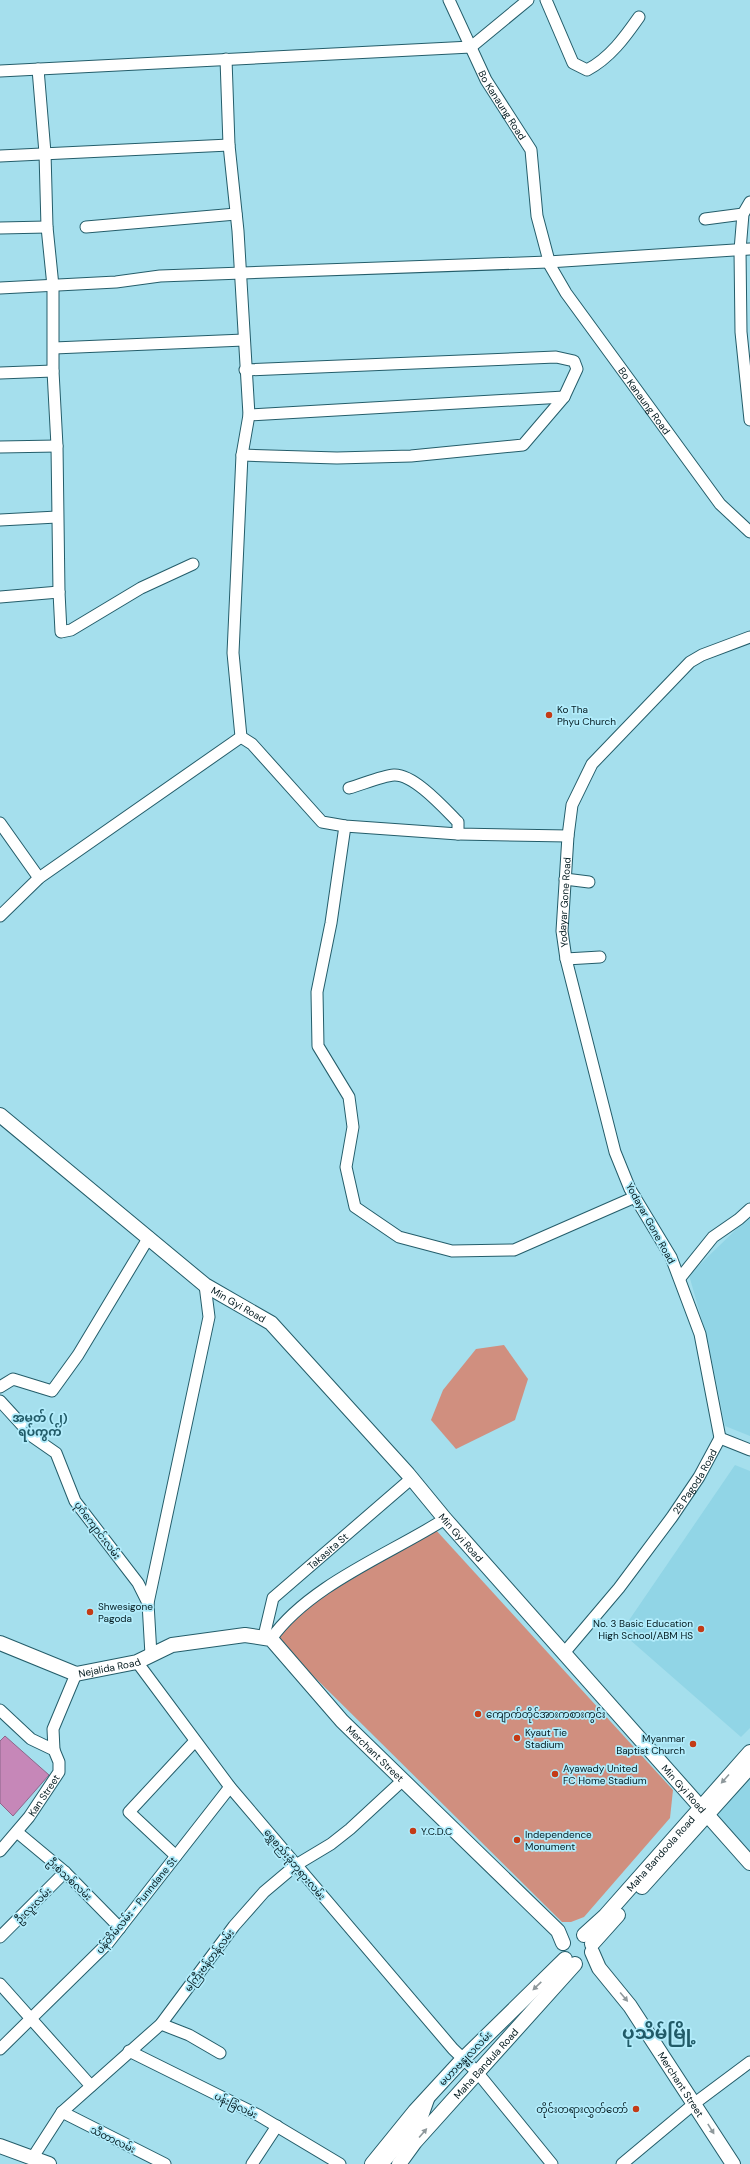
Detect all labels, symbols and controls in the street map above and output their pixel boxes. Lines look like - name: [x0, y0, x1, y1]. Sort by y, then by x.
- street label: Bo Kanaung Road: [475, 68, 529, 143]
- street label: Bo Kanaung Road: [615, 365, 673, 437]
- place label: Ko Tha Phyu Church: [557, 703, 616, 728]
- marker: Ko Tha Phyu Church: [544, 710, 554, 720]
- street label: Yodayar Gone Road: [556, 857, 574, 948]
- street label: Yodayar Gone Road: [623, 1181, 678, 1266]
- street label: Min Gyi Road: [209, 1284, 268, 1326]
- district label: အမှတ် (၂) ရပ်ကွက်: [12, 1408, 68, 1442]
- street label: 28 Pagoda Road: [670, 1447, 720, 1517]
- street label: ပုဂံကျောင်းလမ်း: [70, 1498, 124, 1563]
- street label: Min Gyi Road: [436, 1511, 486, 1565]
- street label: Takasita St: [305, 1530, 351, 1573]
- place label: Shwesigone Pagoda: [98, 1600, 153, 1625]
- marker: Shwesigone Pagoda: [85, 1607, 95, 1617]
- place label: No. 3 Basic Education High School/ABM HS: [593, 1617, 693, 1642]
- marker: No. 3 Basic Education High School/ABM HS: [696, 1624, 706, 1634]
- street label: Nejalida Road: [77, 1655, 143, 1680]
- place label: ကျောက်တိုင်အားကစားကွင်း: [486, 1707, 605, 1723]
- marker: ကျောက်တိုင်အားကစားကွင်း: [473, 1709, 483, 1719]
- street label: Merchant Street: [343, 1723, 406, 1785]
- place label: Kyaut Tie Stadium: [525, 1726, 567, 1751]
- place label: Myanmar Baptist Church: [616, 1732, 685, 1757]
- marker: Kyaut Tie Stadium: [512, 1733, 522, 1743]
- marker: Myanmar Baptist Church: [688, 1739, 698, 1749]
- place label: Ayawady United FC Home Stadium: [563, 1762, 647, 1787]
- street label: Min Gyi Road: [659, 1762, 709, 1816]
- marker: Ayawady United FC Home Stadium: [550, 1769, 560, 1779]
- street label: Kan Street: [25, 1772, 63, 1819]
- one-way arrow: [720, 1774, 730, 1784]
- street label: Maha Bandoola Road: [624, 1813, 698, 1894]
- place label: Y.C.D.C: [421, 1825, 452, 1838]
- street label: ရွှေစည်းခုံဘုရားလမ်း: [260, 1826, 329, 1904]
- marker: Y.C.D.C: [408, 1826, 418, 1836]
- place label: Independence Monument: [525, 1828, 592, 1853]
- marker: Independence Monument: [512, 1835, 522, 1845]
- street label: ပန်တိမ်လမ်း - Punndane St: [92, 1853, 181, 1958]
- street label: ဦးစံသစ်လမ်း: [43, 1855, 95, 1905]
- street label: ဦးလူးလမ်း: [12, 1884, 56, 1928]
- street label: မကြီးဗန်တန်လမ်း: [181, 1926, 239, 1995]
- one-way arrow: [532, 1981, 542, 1991]
- one-way arrow: [619, 1992, 628, 2003]
- district label: ပုသိမ်မြို့: [622, 2021, 696, 2047]
- street label: Maha Bandula Road: [451, 2026, 521, 2102]
- street label: မဟာဗန္ဓုလလမ်း: [435, 2028, 496, 2090]
- street label: Merchant Street: [655, 2050, 707, 2120]
- street label: ပန်းခြံလမ်း: [211, 2089, 260, 2123]
- place label: တိုင်းတရားလွှတ်တော်: [536, 2102, 628, 2118]
- marker: တိုင်းတရားလွှတ်တော်: [631, 2104, 641, 2114]
- street label: သီတာလမ်း: [88, 2122, 138, 2156]
- one-way arrow: [707, 2124, 715, 2134]
- one-way arrow: [418, 2128, 428, 2138]

